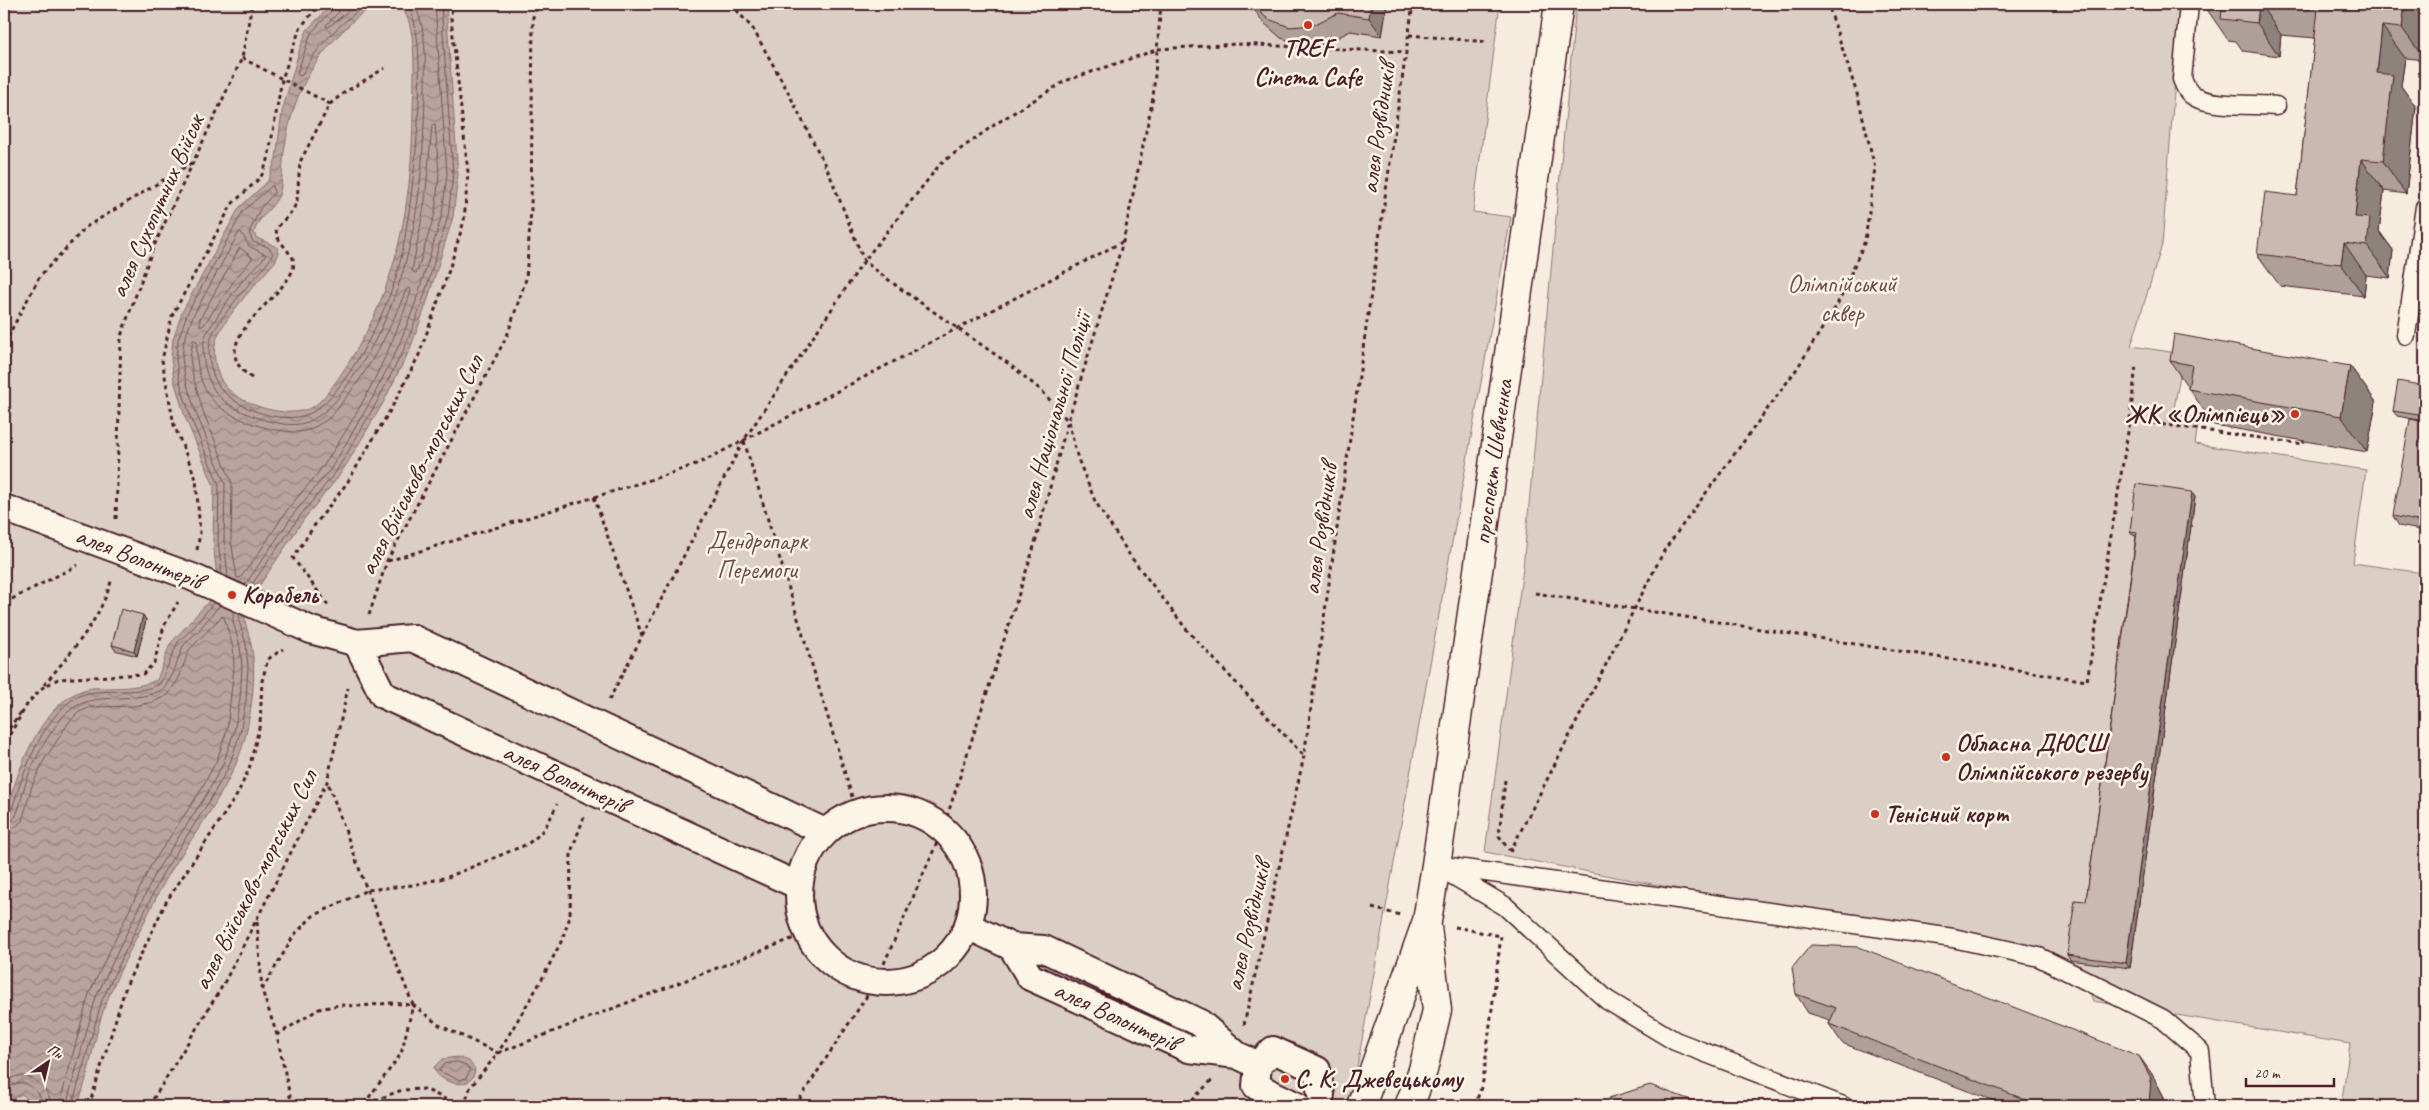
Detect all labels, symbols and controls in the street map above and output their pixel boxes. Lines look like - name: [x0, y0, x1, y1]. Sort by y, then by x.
- marker: TREF Cinema Cafe: [1302, 19, 1314, 31]
- place label: TREF Cinema Cafe: [1254, 32, 1363, 93]
- street label: алея Розвідників: [1353, 54, 1404, 196]
- street label: алея Сухопутних Військ: [102, 107, 213, 303]
- park label: Олімпійський сквер: [1788, 268, 1898, 329]
- street label: алея Національної Поліції: [1009, 305, 1100, 523]
- street label: алея Військово-морських Сил: [351, 347, 491, 581]
- street label: проспект Шевченка: [1466, 375, 1521, 547]
- place label: ЖК «Олімпієць»: [2125, 398, 2285, 430]
- marker: ЖК «Олімпієць»: [2289, 408, 2301, 420]
- street label: алея Розвідників: [1295, 455, 1346, 597]
- street label: алея Волонтерів: [71, 519, 213, 599]
- park label: Дендропарк Перемоги: [707, 525, 809, 586]
- place label: Корабель: [242, 579, 319, 611]
- marker: Корабель: [226, 589, 238, 601]
- place label: Обласна ДЮСШ Олімпійського резерву: [1956, 727, 2149, 788]
- street label: алея Волонтерів: [498, 735, 638, 823]
- marker: Обласна ДЮСШ Олімпійського резерву: [1940, 751, 1952, 763]
- street label: алея Військово-морських Сил: [185, 762, 325, 996]
- place label: Тенісний корт: [1885, 798, 2010, 830]
- marker: Тенісний корт: [1869, 808, 1881, 820]
- street label: алея Розвідників: [1218, 852, 1280, 994]
- street label: алея Волонтерів: [1049, 973, 1189, 1061]
- north arrow: [22, 1038, 72, 1088]
- text: Пн: [44, 1040, 66, 1063]
- scale bar: [2246, 1055, 2334, 1087]
- place label: С. К. Джевецькому: [1295, 1063, 1465, 1095]
- text: 20 m: [2254, 1064, 2281, 1083]
- marker: С. К. Джевецькому: [1279, 1073, 1291, 1085]

